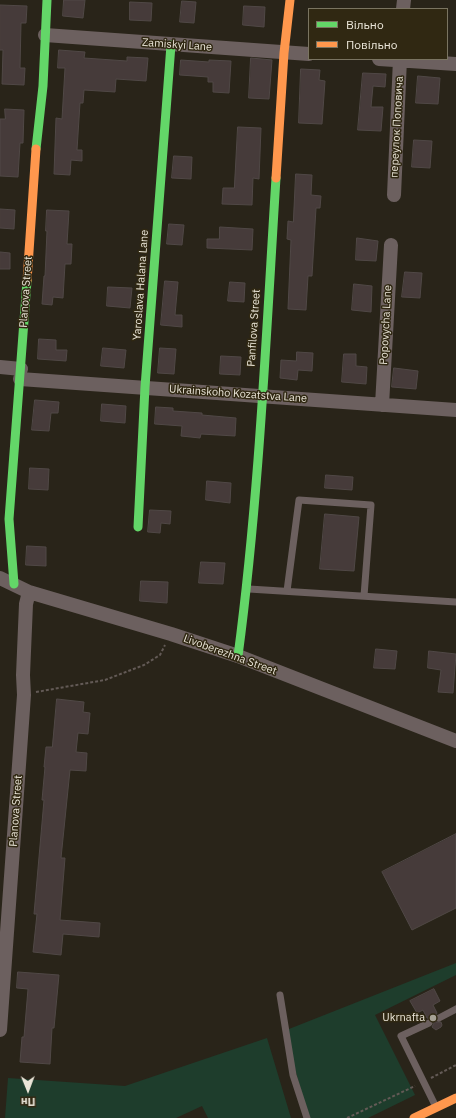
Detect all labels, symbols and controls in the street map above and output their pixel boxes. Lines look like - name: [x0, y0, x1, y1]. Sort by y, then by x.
- legend: [308, 8, 448, 60]
- text: Вільно: [346, 17, 384, 32]
- street label: Zamiskyi Lane: [141, 36, 213, 54]
- text: Повільно: [346, 37, 398, 52]
- street label: переулок Поповича: [388, 76, 406, 178]
- street label: Yaroslava Halana Lane: [131, 229, 151, 341]
- street label: Planova Street: [17, 256, 35, 328]
- street label: Popovycha Lane: [377, 285, 395, 365]
- street label: Panfilova Street: [245, 289, 263, 367]
- street label: Ukrainskoho Kozatstva Lane: [168, 383, 308, 405]
- street label: Livoberezhna Street: [182, 632, 278, 678]
- street label: Planova Street: [7, 775, 25, 847]
- place label: Ukrnafta: [382, 1011, 425, 1025]
- marker: Ukrnafta: [428, 1013, 438, 1023]
- north arrow: [8, 1070, 48, 1110]
- text: Пн: [21, 1095, 36, 1109]

